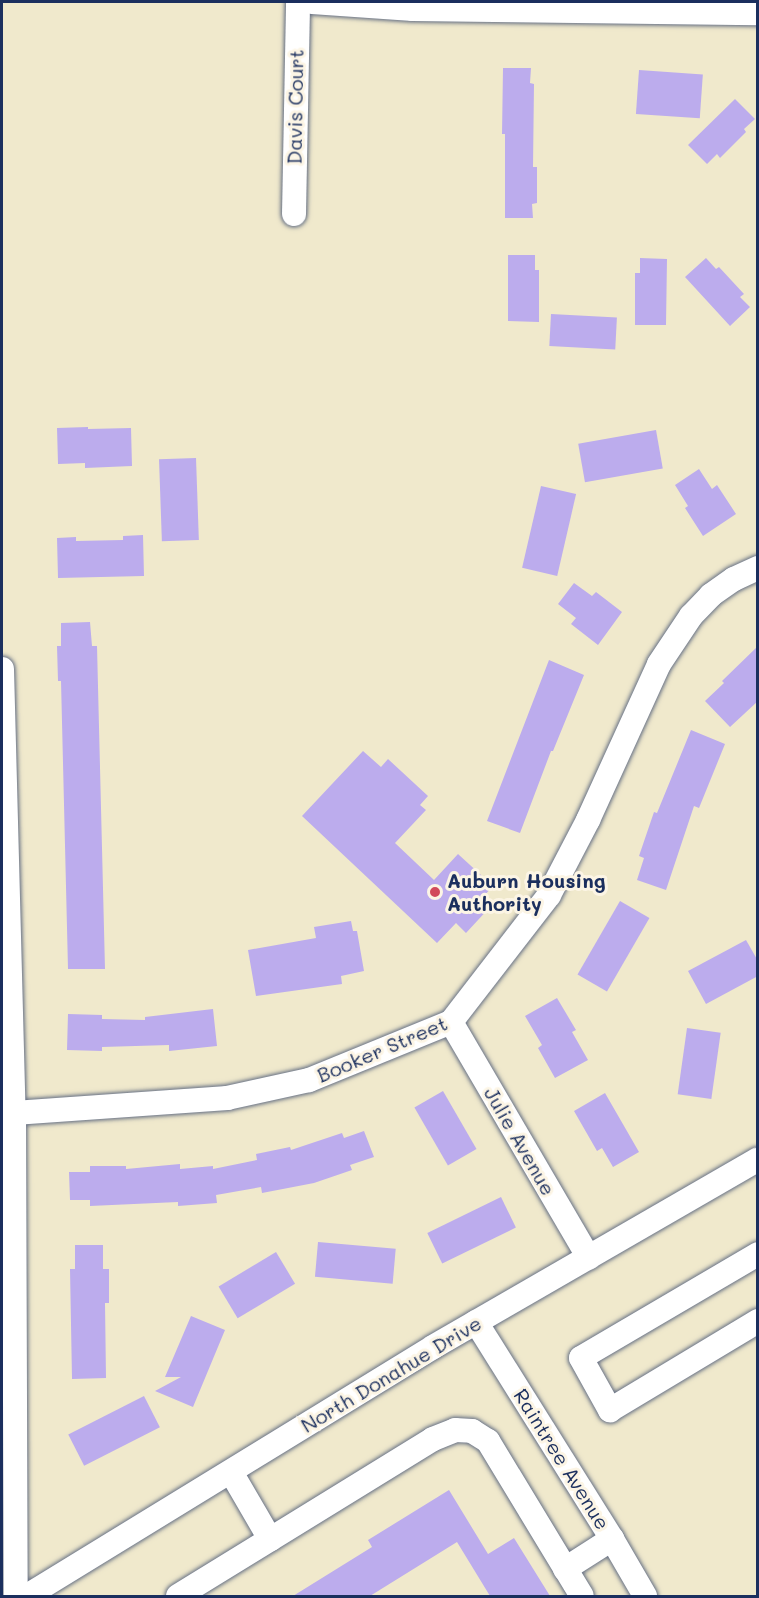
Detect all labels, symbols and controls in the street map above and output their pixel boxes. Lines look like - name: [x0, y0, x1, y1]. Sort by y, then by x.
- street label: Davis Court: [282, 49, 308, 165]
- place label: Auburn Housing Authority: [447, 868, 606, 915]
- marker: Auburn Housing Authority: [428, 885, 442, 899]
- street label: Booker Street: [313, 1011, 451, 1087]
- street label: Julie Avenue: [479, 1083, 561, 1199]
- street label: North Donahue Drive: [296, 1311, 486, 1437]
- street label: Raintree Avenue: [509, 1384, 615, 1534]

